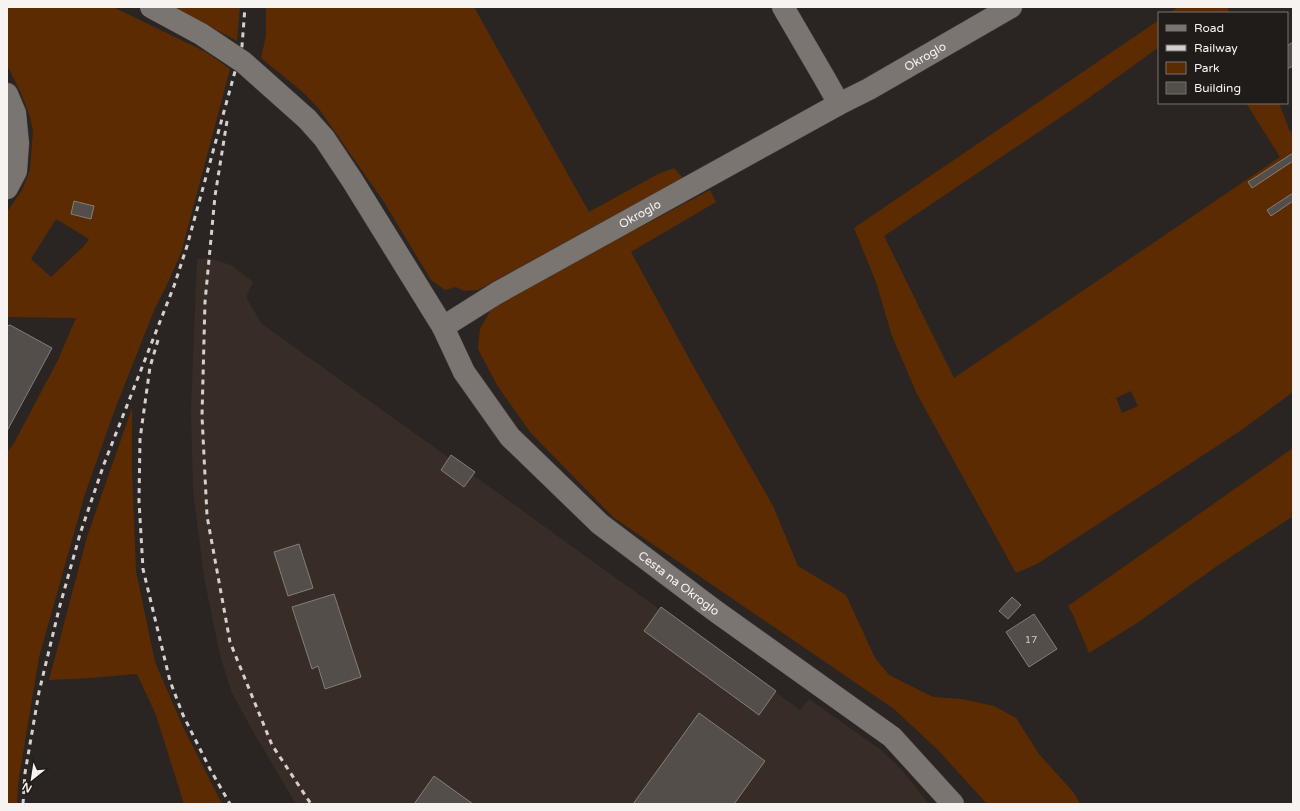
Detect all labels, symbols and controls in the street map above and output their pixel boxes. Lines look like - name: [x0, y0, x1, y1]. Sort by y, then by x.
- legend: [1158, 12, 1288, 104]
- text: Road: [1194, 21, 1224, 35]
- street label: Okroglo: [902, 39, 949, 74]
- text: Railway: [1194, 41, 1238, 55]
- text: Park: [1194, 61, 1220, 75]
- text: Building: [1194, 81, 1241, 95]
- street label: Okroglo: [616, 197, 663, 231]
- street label: Cesta na Okroglo: [635, 548, 722, 619]
- house number: 17: [1025, 634, 1037, 646]
- north arrow: [12, 759, 52, 799]
- text: N: [20, 779, 34, 795]

